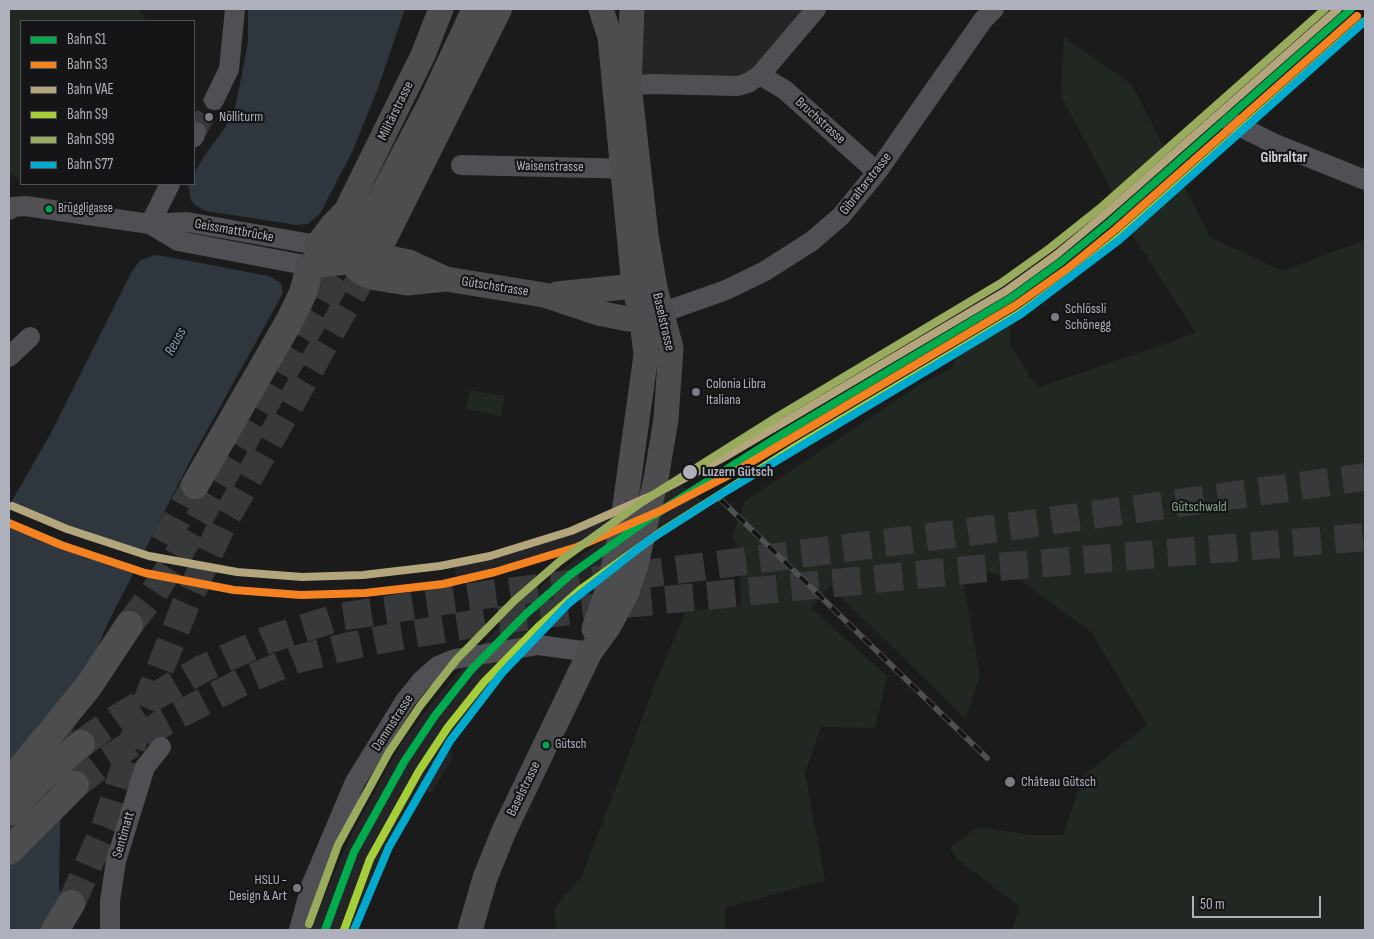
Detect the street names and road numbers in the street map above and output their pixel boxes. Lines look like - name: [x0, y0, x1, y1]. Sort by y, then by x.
- street label: Militärstrasse: [374, 79, 418, 143]
- street label: Bruchstrasse: [791, 94, 849, 148]
- street label: Gibraltarstrasse: [836, 149, 896, 219]
- street label: Waisenstrasse: [516, 158, 584, 176]
- street label: Geissmattbrücke: [193, 216, 275, 246]
- street label: Gütschstrasse: [460, 273, 530, 301]
- street label: Baselstrasse: [648, 291, 678, 353]
- street label: Dammstrasse: [368, 692, 418, 754]
- street label: Baselstrasse: [504, 759, 544, 819]
- street label: Sentimatt: [109, 810, 139, 860]

